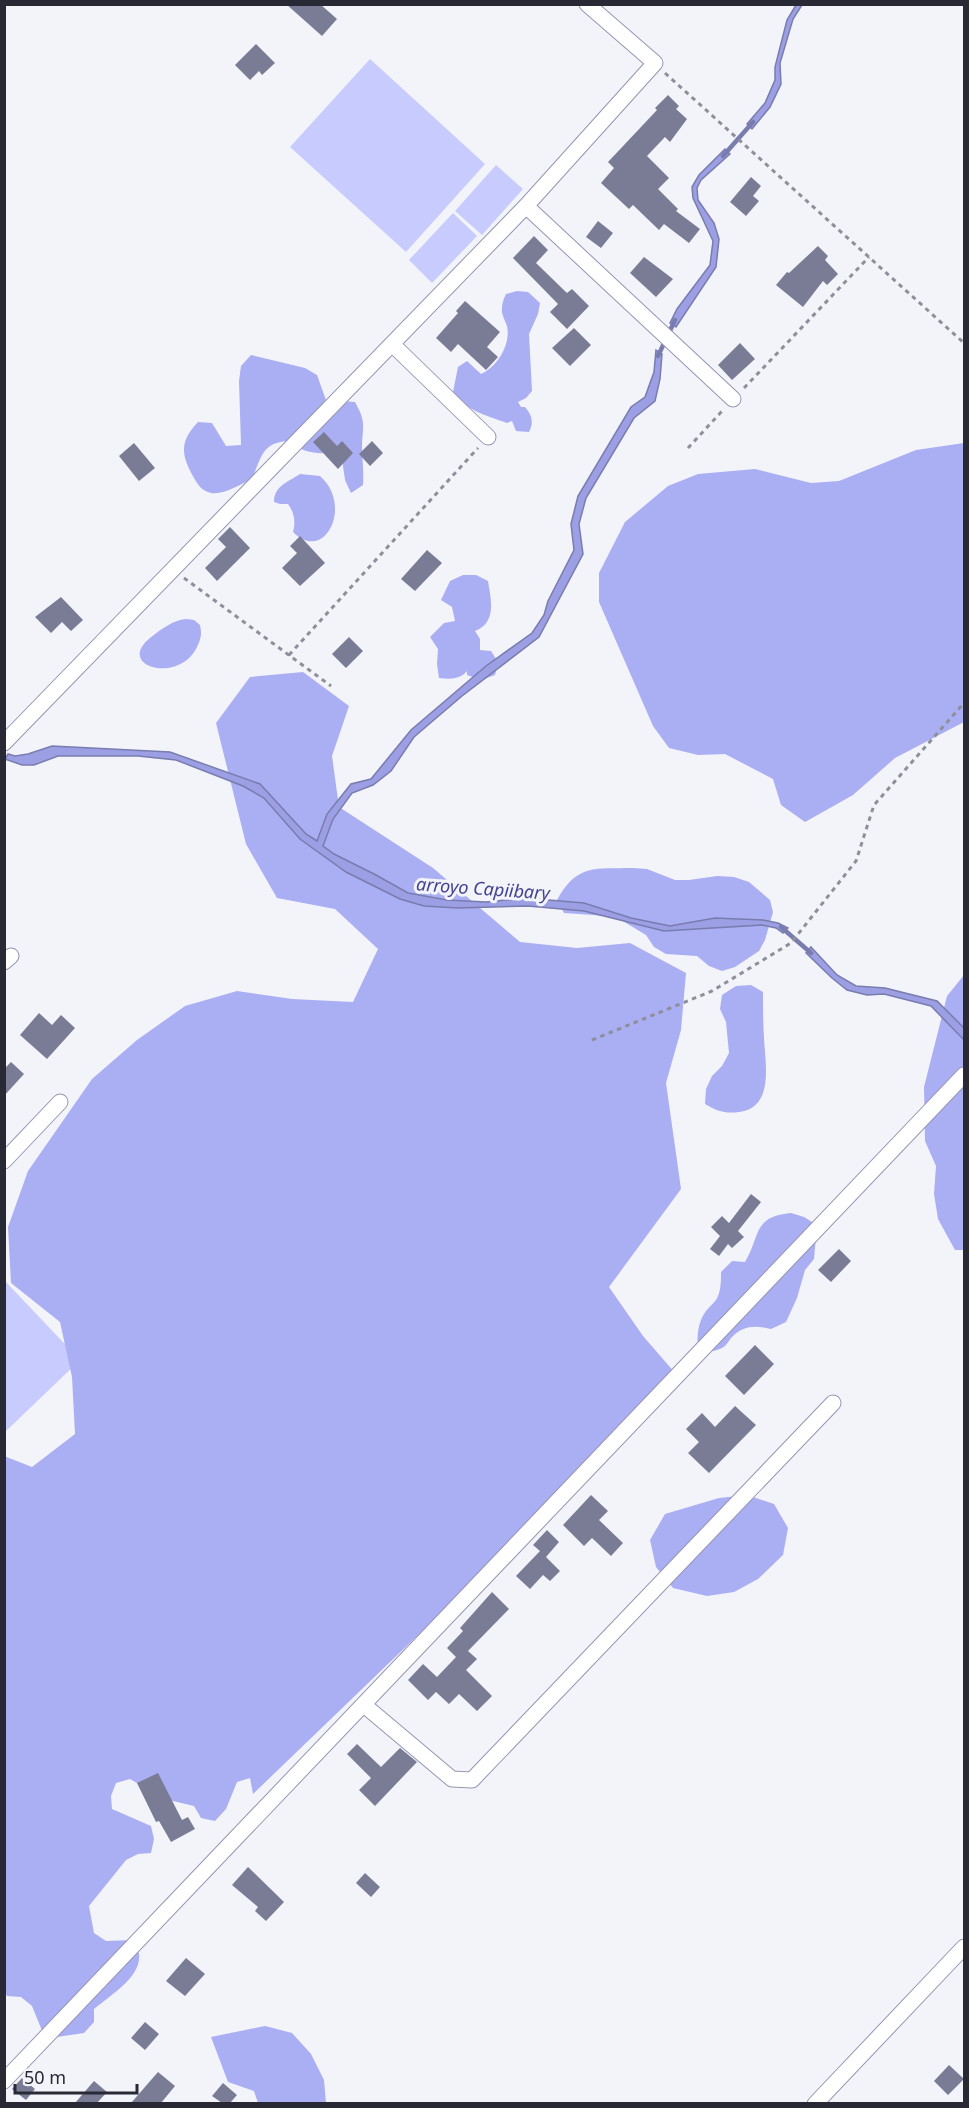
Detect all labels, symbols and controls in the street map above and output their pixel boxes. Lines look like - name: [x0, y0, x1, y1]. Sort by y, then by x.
- water label: arroyo Capiibary: [415, 871, 552, 905]
- scale bar: [15, 2057, 136, 2095]
- text: 50 m: [24, 2065, 66, 2089]

